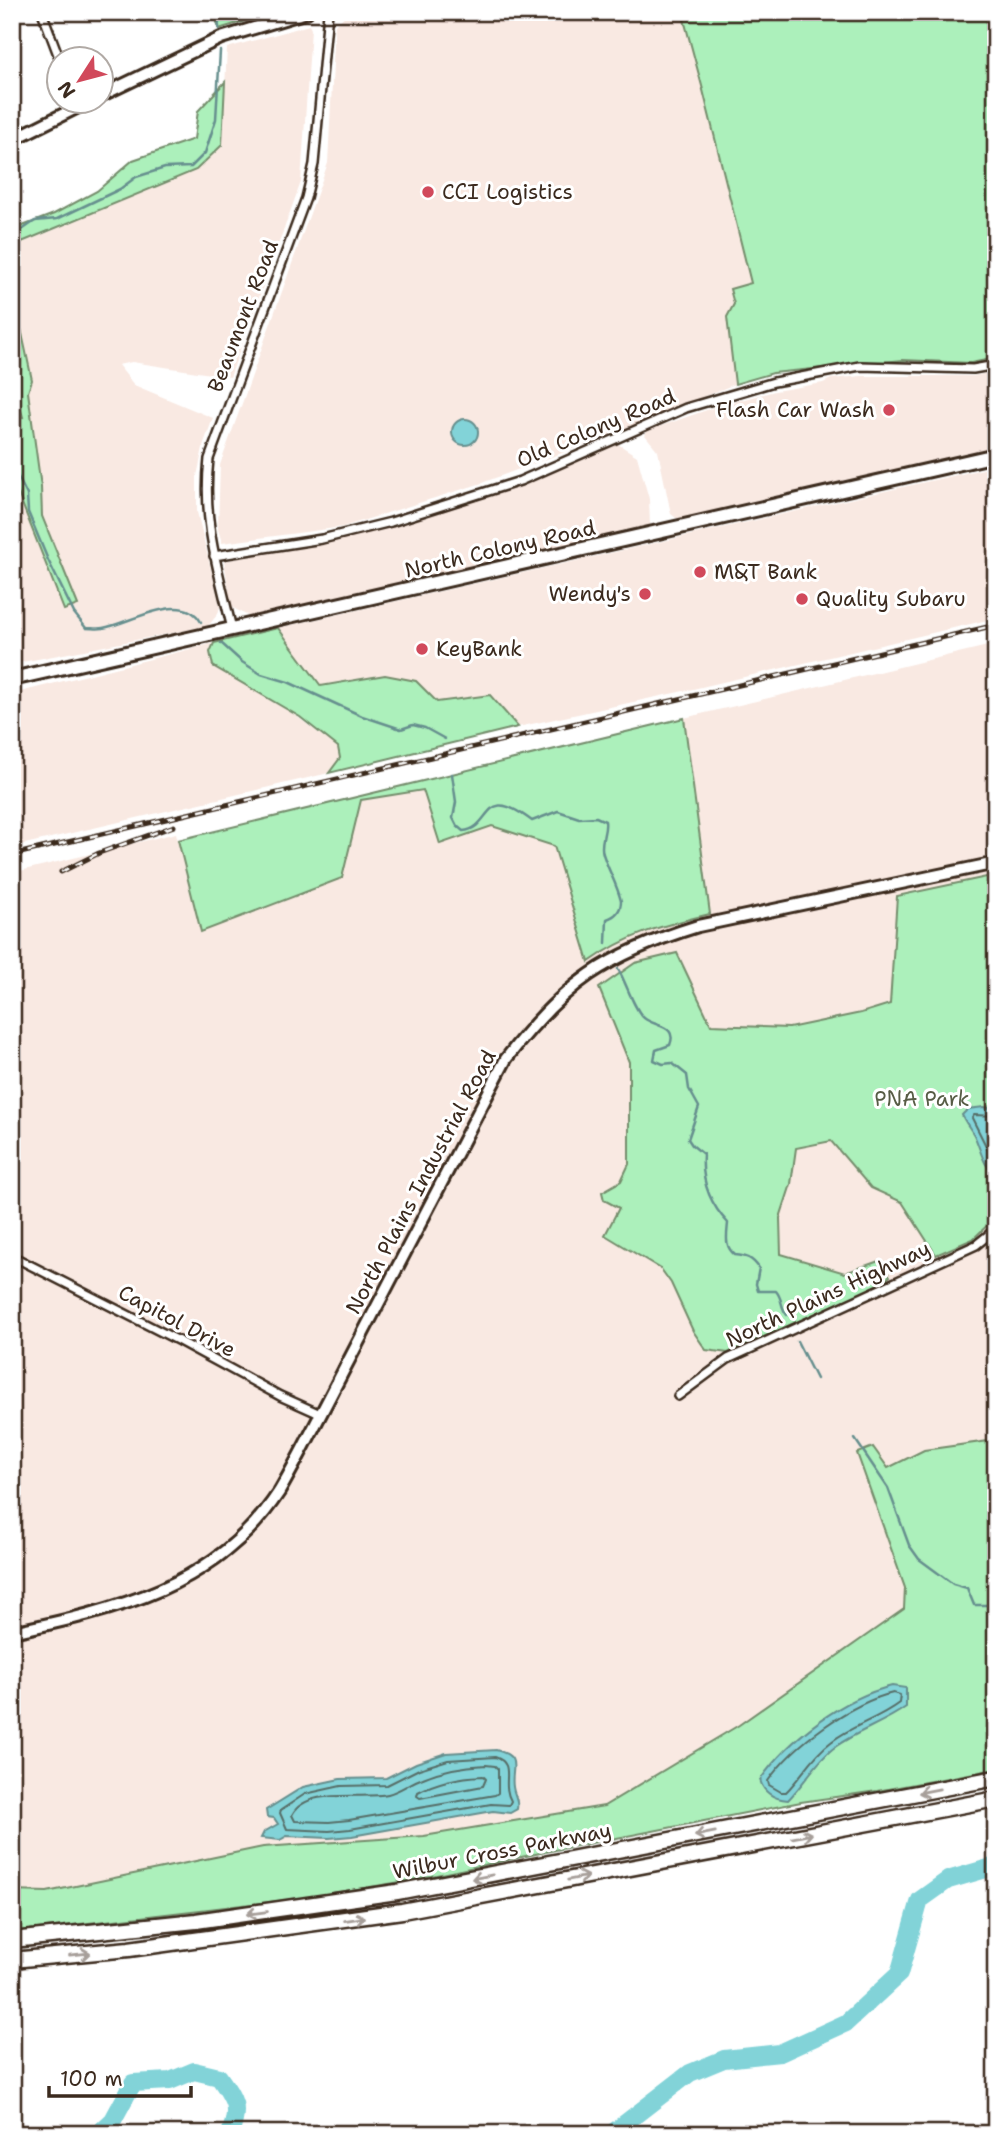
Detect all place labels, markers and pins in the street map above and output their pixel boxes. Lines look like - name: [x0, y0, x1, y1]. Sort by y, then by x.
- place label: CCI Logistics: [442, 178, 573, 206]
- marker: CCI Logistics: [420, 184, 436, 200]
- place label: Flash Car Wash: [716, 396, 875, 424]
- marker: Flash Car Wash: [881, 402, 897, 418]
- place label: M&T Bank: [714, 558, 817, 586]
- marker: M&T Bank: [692, 564, 708, 580]
- place label: Wendy's: [548, 580, 631, 608]
- place label: Quality Subaru: [816, 585, 966, 613]
- marker: Wendy's: [637, 586, 653, 602]
- marker: Quality Subaru: [794, 591, 810, 607]
- place label: KeyBank: [436, 635, 522, 663]
- marker: KeyBank: [414, 641, 430, 657]

